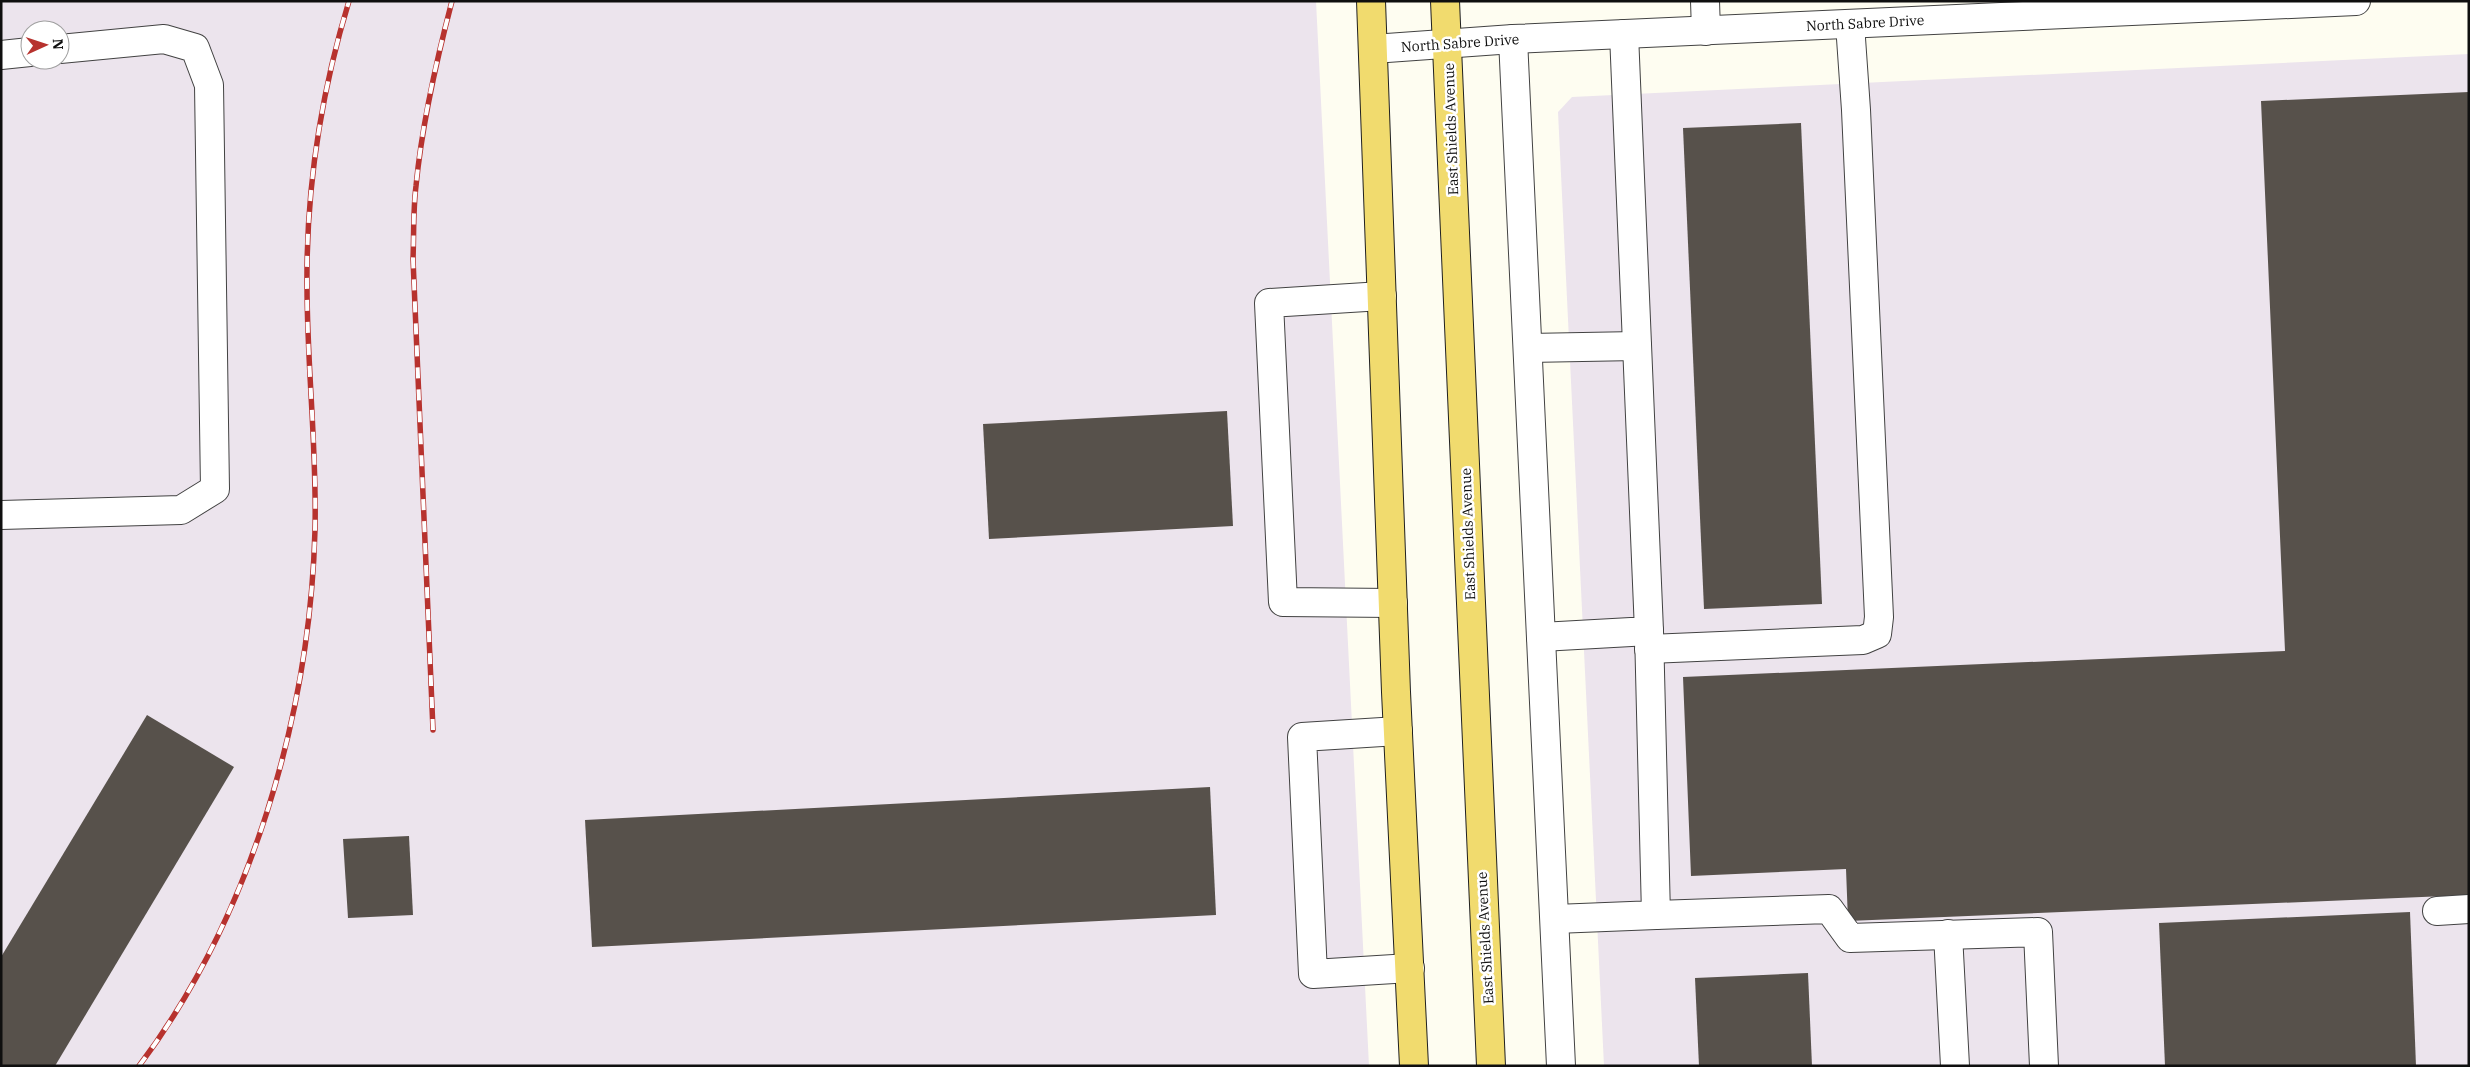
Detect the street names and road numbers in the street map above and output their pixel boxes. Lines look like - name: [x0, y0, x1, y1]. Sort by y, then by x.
- street label: North Sabre Drive: [1805, 11, 1925, 35]
- street label: North Sabre Drive: [1400, 30, 1520, 56]
- street label: East Shields Avenue: [1440, 63, 1462, 195]
- street label: East Shields Avenue: [1457, 468, 1479, 600]
- street label: East Shields Avenue: [1473, 871, 1497, 1005]

